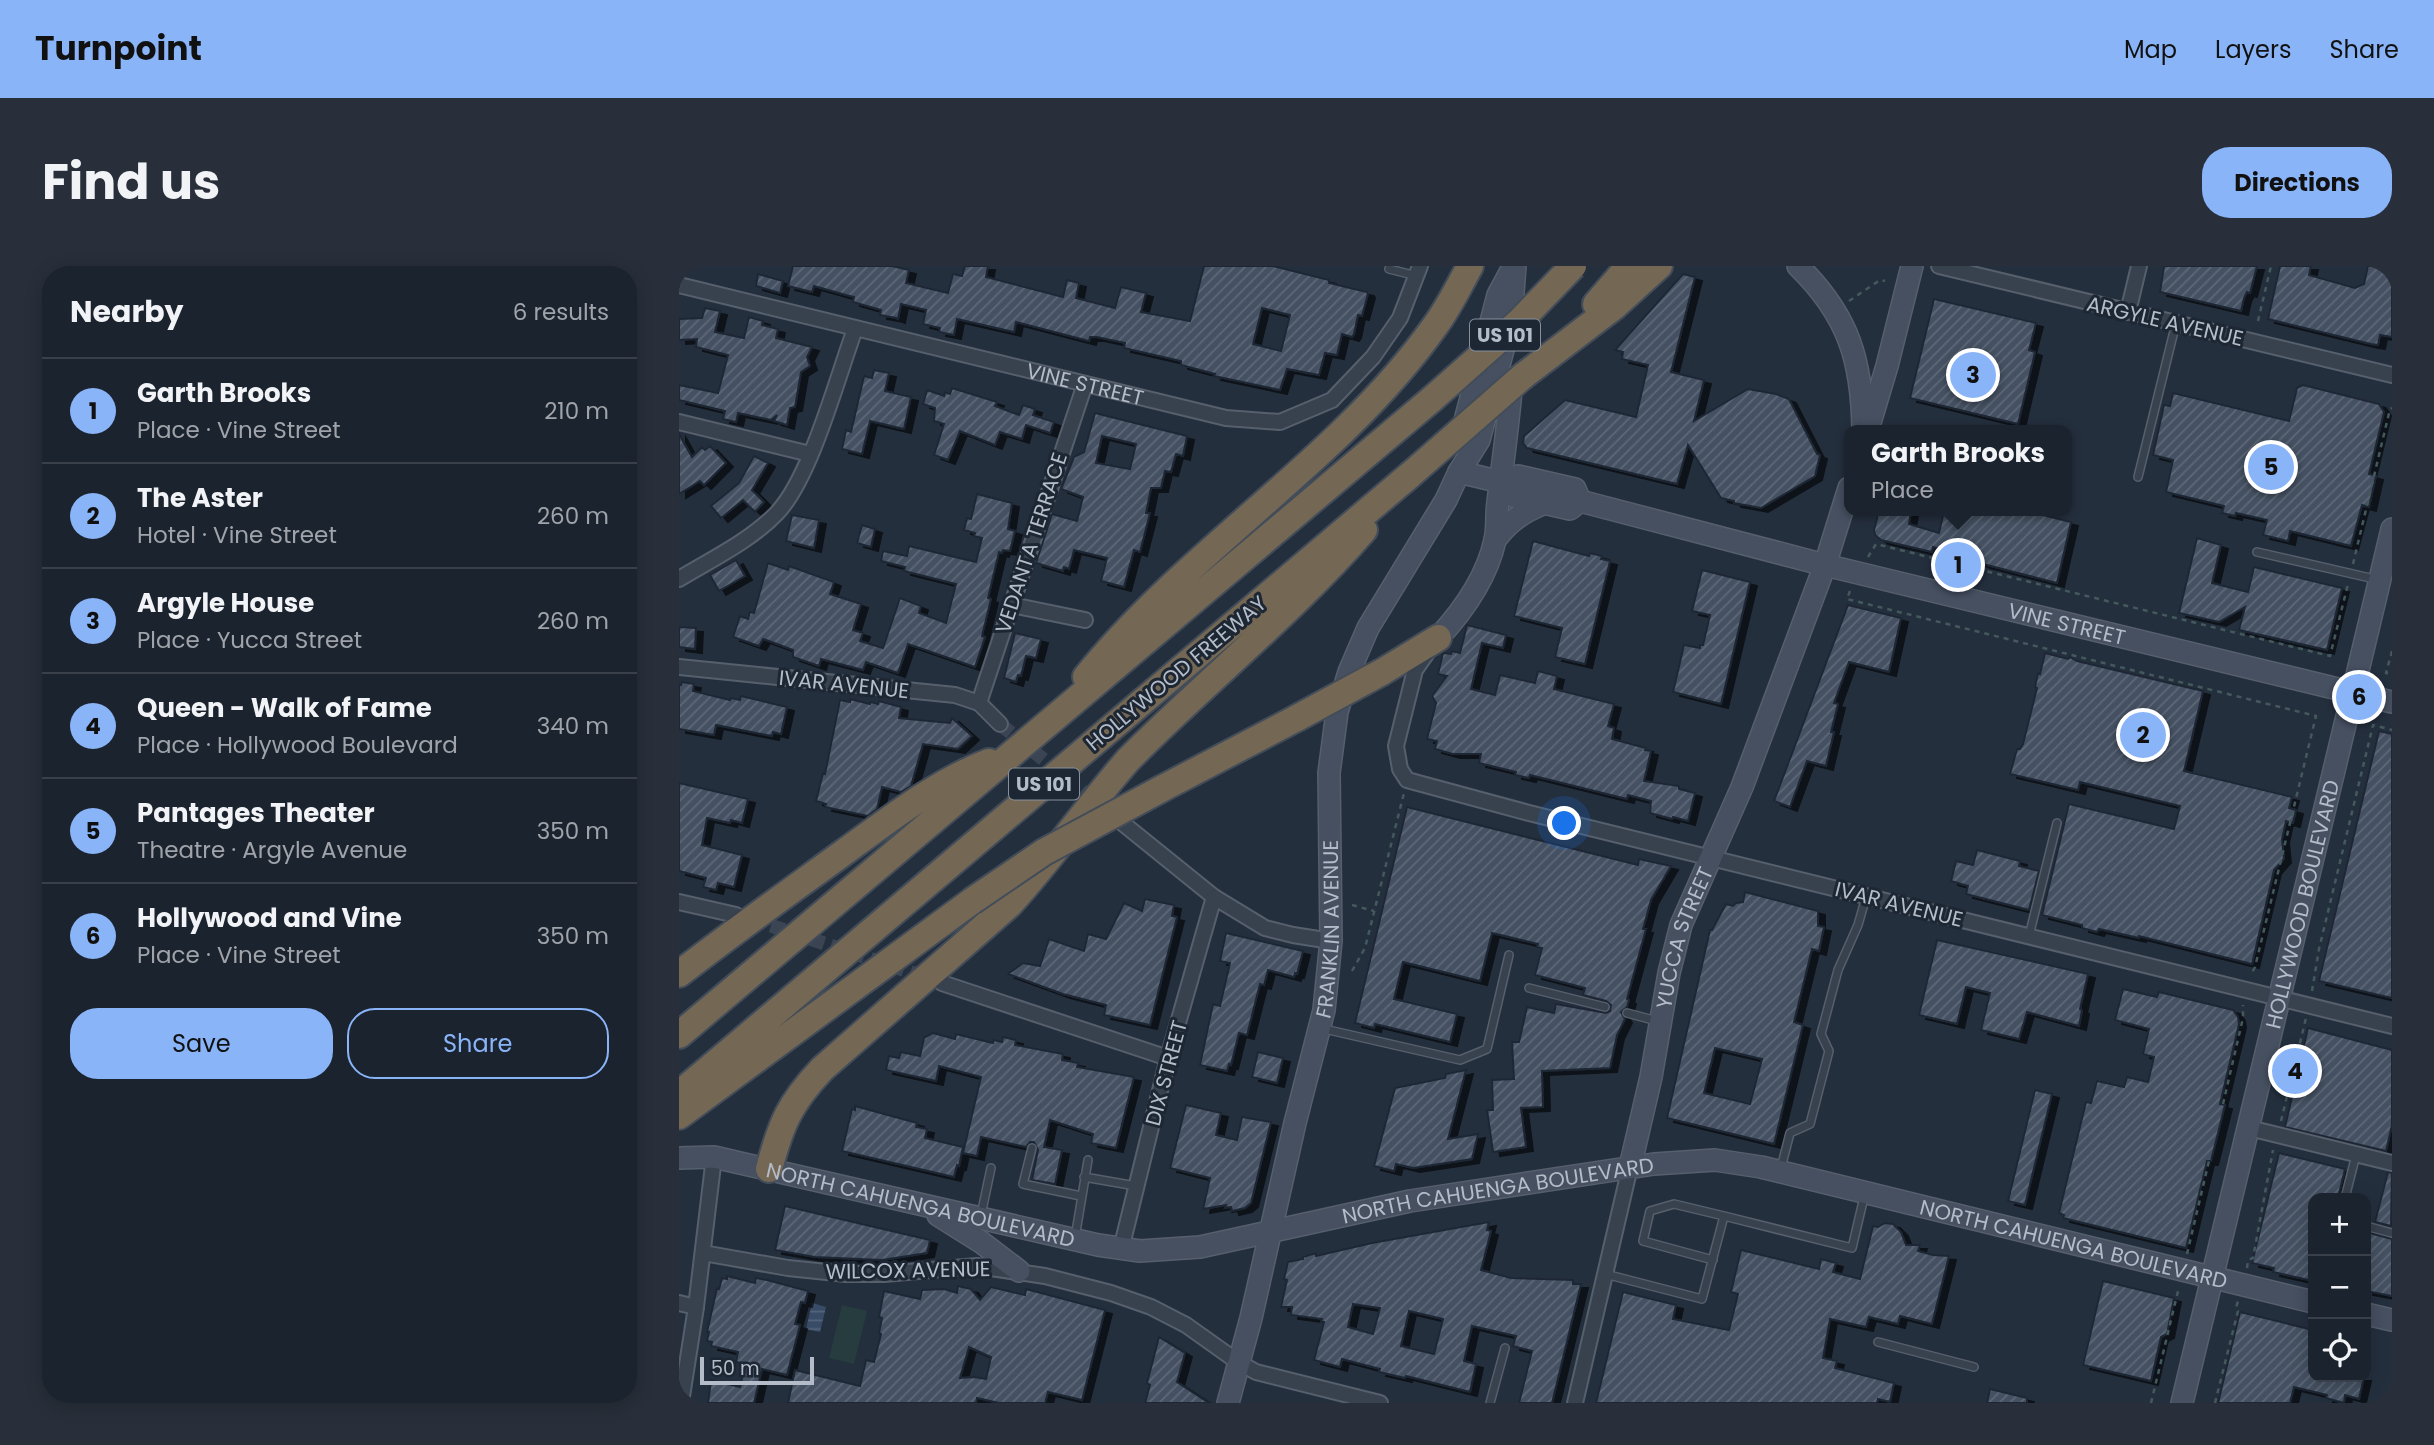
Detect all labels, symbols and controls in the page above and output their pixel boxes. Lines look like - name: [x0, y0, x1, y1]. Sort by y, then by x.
- text: Turnpoint: [35, 25, 202, 72]
- text: Map: [2124, 33, 2177, 66]
- text: Layers: [2215, 33, 2291, 66]
- text: Share: [2329, 33, 2399, 66]
- button: Directions: [2202, 147, 2392, 218]
- text: Find us: [42, 148, 220, 216]
- street label: ARGYLE AVENUE: [2084, 289, 2246, 353]
- text: Nearby: [70, 290, 184, 333]
- text: 6 results: [513, 296, 609, 328]
- road number: US 101: [1470, 320, 1540, 351]
- pin: 3: [1950, 349, 1996, 401]
- street label: VINE STREET: [1023, 355, 1147, 412]
- text: Garth Brooks: [137, 375, 311, 411]
- text: 1: [89, 395, 97, 427]
- text: 210 m: [544, 395, 609, 427]
- text: Place · Vine Street: [137, 414, 341, 446]
- popup: [1844, 425, 2072, 516]
- text: Garth Brooks: [1871, 435, 2045, 471]
- pin: 5: [2248, 441, 2294, 493]
- street label: VEDANTA TERRACE: [988, 449, 1074, 637]
- text: Place: [1871, 474, 1934, 506]
- text: The Aster: [137, 480, 263, 516]
- text: 2: [86, 500, 100, 532]
- text: 260 m: [537, 500, 609, 532]
- text: Hotel · Vine Street: [137, 519, 337, 551]
- pin: 1: [1935, 539, 1981, 591]
- text: Argyle House: [137, 585, 314, 621]
- street label: HOLLYWOOD FREEWAY: [1080, 589, 1272, 757]
- street label: VINE STREET: [2005, 595, 2129, 652]
- text: 3: [86, 605, 100, 637]
- text: 260 m: [537, 605, 609, 637]
- text: Place · Yucca Street: [137, 624, 362, 656]
- street label: IVAR AVENUE: [777, 663, 911, 705]
- pin: 6: [2336, 671, 2382, 723]
- text: Queen - Walk of Fame: [137, 690, 432, 726]
- pin: 2: [2120, 709, 2166, 761]
- text: 4: [85, 710, 101, 742]
- text: 340 m: [537, 710, 609, 742]
- text: Place · Hollywood Boulevard: [137, 729, 458, 761]
- road number: US 101: [1009, 769, 1079, 800]
- street label: HOLLYWOOD BOULEVARD: [2258, 777, 2346, 1032]
- text: Pantages Theater: [137, 795, 375, 831]
- your location: [1547, 806, 1581, 840]
- text: 5: [86, 815, 100, 847]
- text: 350 m: [537, 815, 609, 847]
- text: Theatre · Argyle Avenue: [137, 834, 407, 866]
- street label: FRANKLIN AVENUE: [1308, 840, 1346, 1021]
- street label: YUCCA STREET: [1649, 862, 1720, 1011]
- street label: IVAR AVENUE: [1832, 874, 1966, 934]
- text: Hollywood and Vine: [137, 900, 402, 936]
- text: 6: [86, 920, 100, 952]
- text: 350 m: [537, 920, 609, 952]
- text: Place · Vine Street: [137, 939, 341, 971]
- button: Save: [70, 1008, 333, 1079]
- button: Share: [347, 1008, 609, 1079]
- street label: DIX STREET: [1138, 1017, 1194, 1129]
- pin: 4: [2272, 1045, 2318, 1097]
- street label: NORTH CAHUENGA BOULEVARD: [1339, 1150, 1656, 1230]
- street label: NORTH CAHUENGA BOULEVARD: [763, 1155, 1078, 1254]
- street label: NORTH CAHUENGA BOULEVARD: [1917, 1192, 2231, 1295]
- map controls: [2308, 1193, 2371, 1382]
- button: +: [2308, 1193, 2371, 1256]
- street label: WILCOX AVENUE: [825, 1254, 991, 1286]
- button: −: [2308, 1256, 2371, 1319]
- button: locate: [2308, 1319, 2371, 1382]
- scale bar: [700, 1354, 814, 1386]
- text: 50 m: [711, 1355, 760, 1382]

